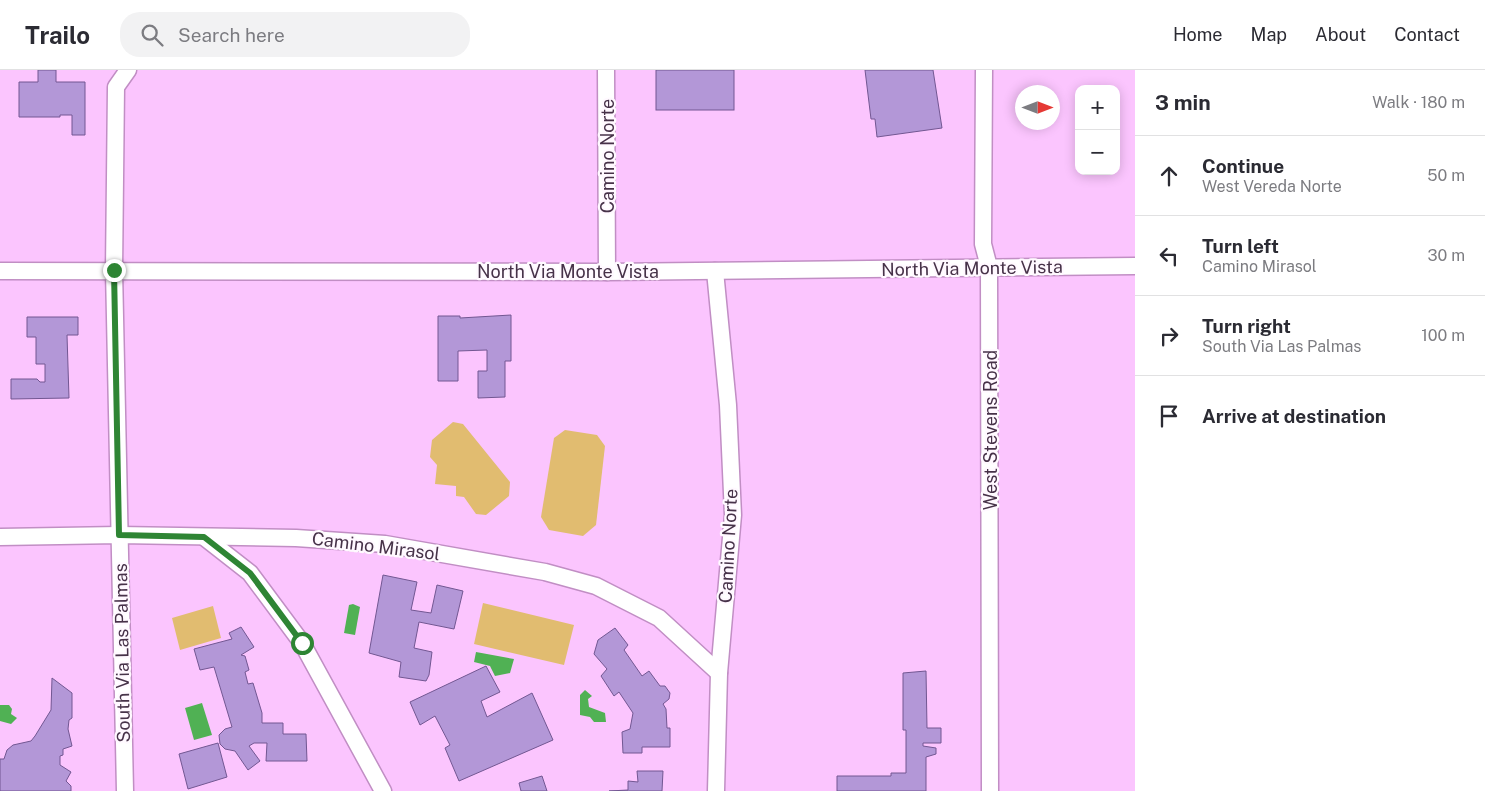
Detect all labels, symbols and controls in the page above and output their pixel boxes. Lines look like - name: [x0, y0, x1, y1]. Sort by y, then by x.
- search box: [120, 12, 470, 57]
- text: Trailo: [25, 21, 90, 49]
- icon: search: [138, 21, 166, 49]
- text: Search here: [178, 24, 285, 46]
- text: Home: [1173, 24, 1223, 45]
- text: Map: [1251, 24, 1287, 45]
- text: About: [1315, 24, 1366, 45]
- text: Contact: [1394, 24, 1460, 45]
- north arrow: [1015, 85, 1060, 130]
- map controls: [1075, 85, 1120, 175]
- button: +: [1075, 85, 1120, 130]
- text: 3 min: [1155, 90, 1211, 115]
- text: Walk · 180 m: [1372, 93, 1465, 112]
- street label: Camino Norte: [597, 99, 618, 213]
- button: −: [1075, 130, 1120, 175]
- text: Continue: [1202, 155, 1284, 177]
- icon: ahead: [1155, 162, 1183, 190]
- text: 50 m: [1427, 166, 1465, 185]
- text: West Vereda Norte: [1202, 177, 1342, 196]
- text: Turn left: [1202, 235, 1279, 257]
- icon: left: [1155, 242, 1183, 270]
- text: 30 m: [1428, 246, 1465, 265]
- street label: North Via Monte Vista: [881, 256, 1063, 280]
- text: Camino Mirasol: [1202, 257, 1317, 276]
- route end: [103, 259, 126, 282]
- street label: North Via Monte Vista: [477, 261, 659, 282]
- text: Turn right: [1202, 315, 1291, 337]
- icon: right: [1155, 322, 1183, 350]
- text: 100 m: [1421, 326, 1465, 345]
- text: South Via Las Palmas: [1202, 337, 1361, 356]
- street label: West Stevens Road: [980, 350, 1001, 510]
- icon: arrive: [1155, 402, 1183, 430]
- text: Arrive at destination: [1202, 405, 1386, 427]
- street label: Camino Norte: [715, 488, 741, 604]
- street label: Camino Mirasol: [311, 528, 441, 564]
- street label: South Via Las Palmas: [110, 563, 134, 743]
- route start: [291, 632, 314, 655]

